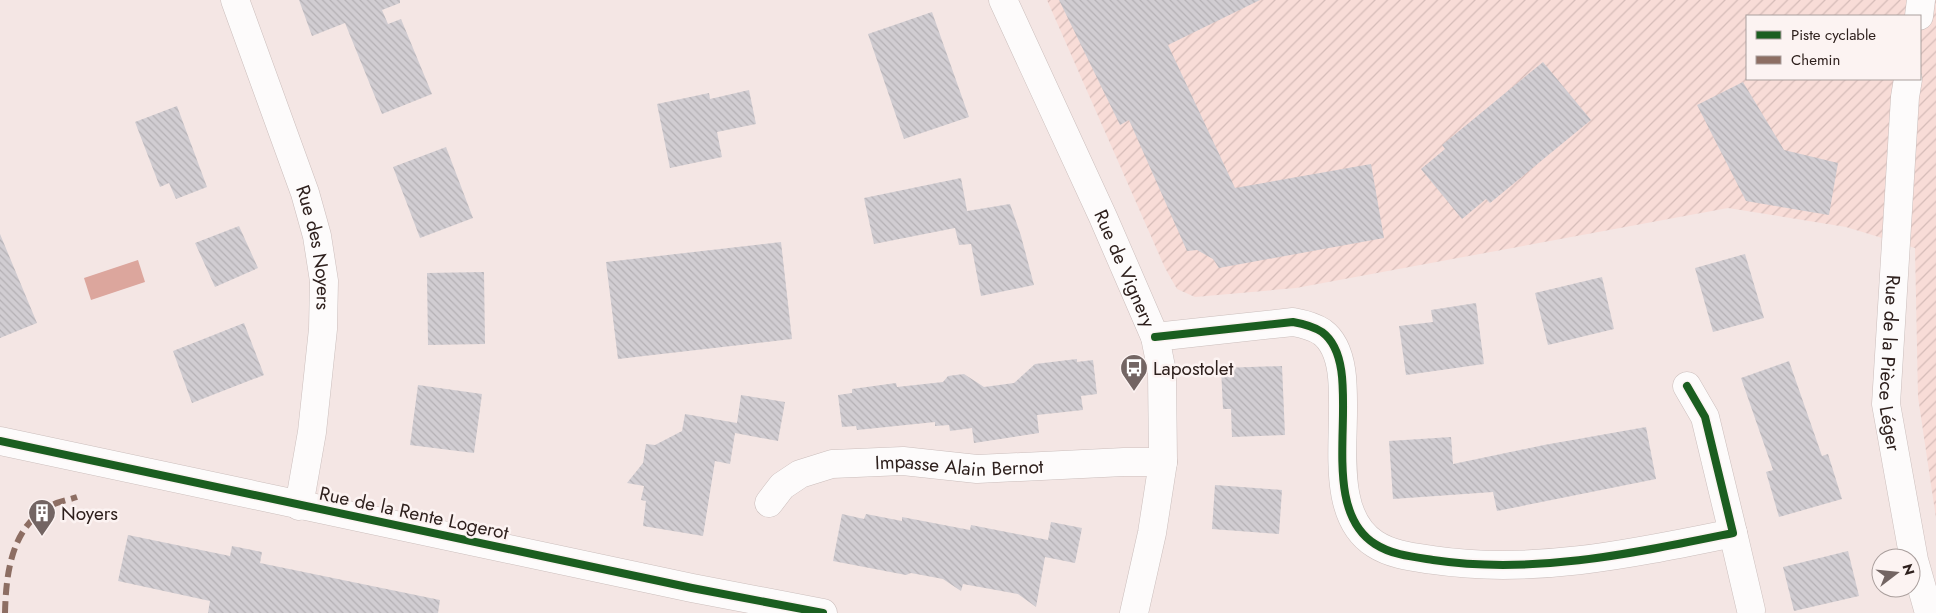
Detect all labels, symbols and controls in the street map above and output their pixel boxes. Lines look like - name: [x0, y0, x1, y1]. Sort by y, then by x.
- legend: [1746, 15, 1921, 80]
- text: Piste cyclable: [1791, 24, 1876, 46]
- text: Chemin: [1791, 49, 1840, 71]
- street label: Rue des Noyers: [290, 181, 338, 311]
- street label: Rue de Vignery: [1088, 205, 1163, 332]
- street label: Rue de la Pièce Léger: [1872, 274, 1908, 454]
- bus stop icon: Lapostolet: [1119, 353, 1149, 392]
- place label: Lapostolet: [1153, 355, 1234, 382]
- street label: Impasse Alain Bernot: [874, 447, 1044, 483]
- street label: Rue de la Rente Logerot: [317, 480, 512, 546]
- building icon: Noyers: [27, 498, 57, 537]
- place label: Noyers: [61, 500, 118, 527]
- north arrow: [1871, 548, 1921, 598]
- text: N: [1897, 561, 1920, 578]

